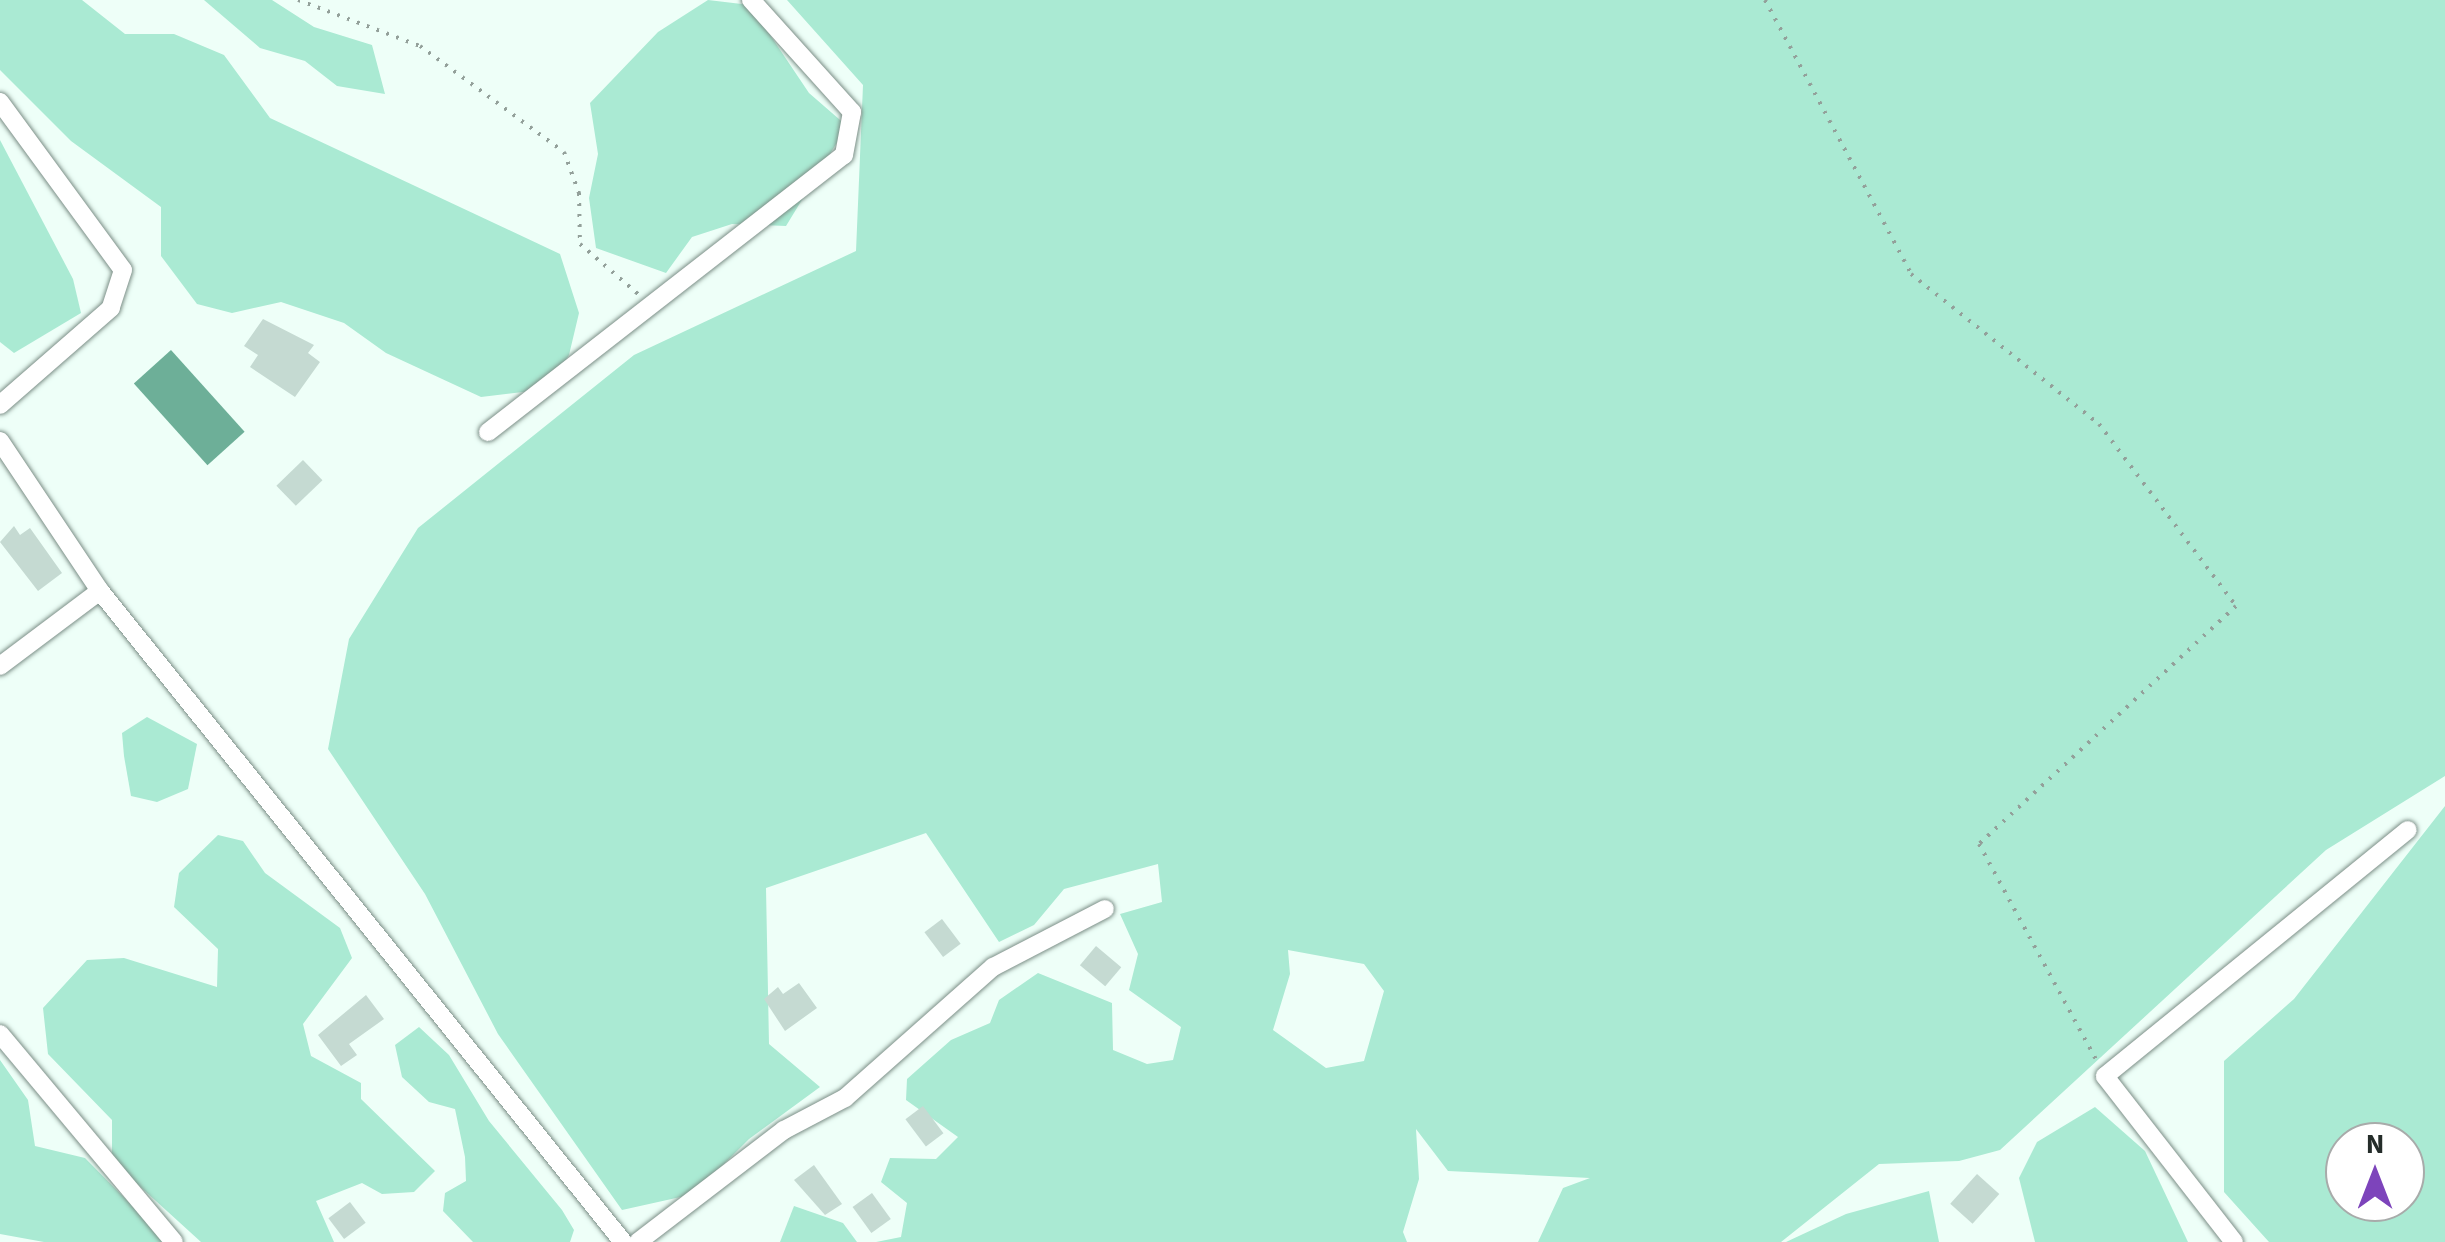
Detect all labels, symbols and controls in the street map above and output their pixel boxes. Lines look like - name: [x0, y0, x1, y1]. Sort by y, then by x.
- north arrow: [2325, 1122, 2425, 1222]
- text: N: [2366, 1124, 2384, 1164]

